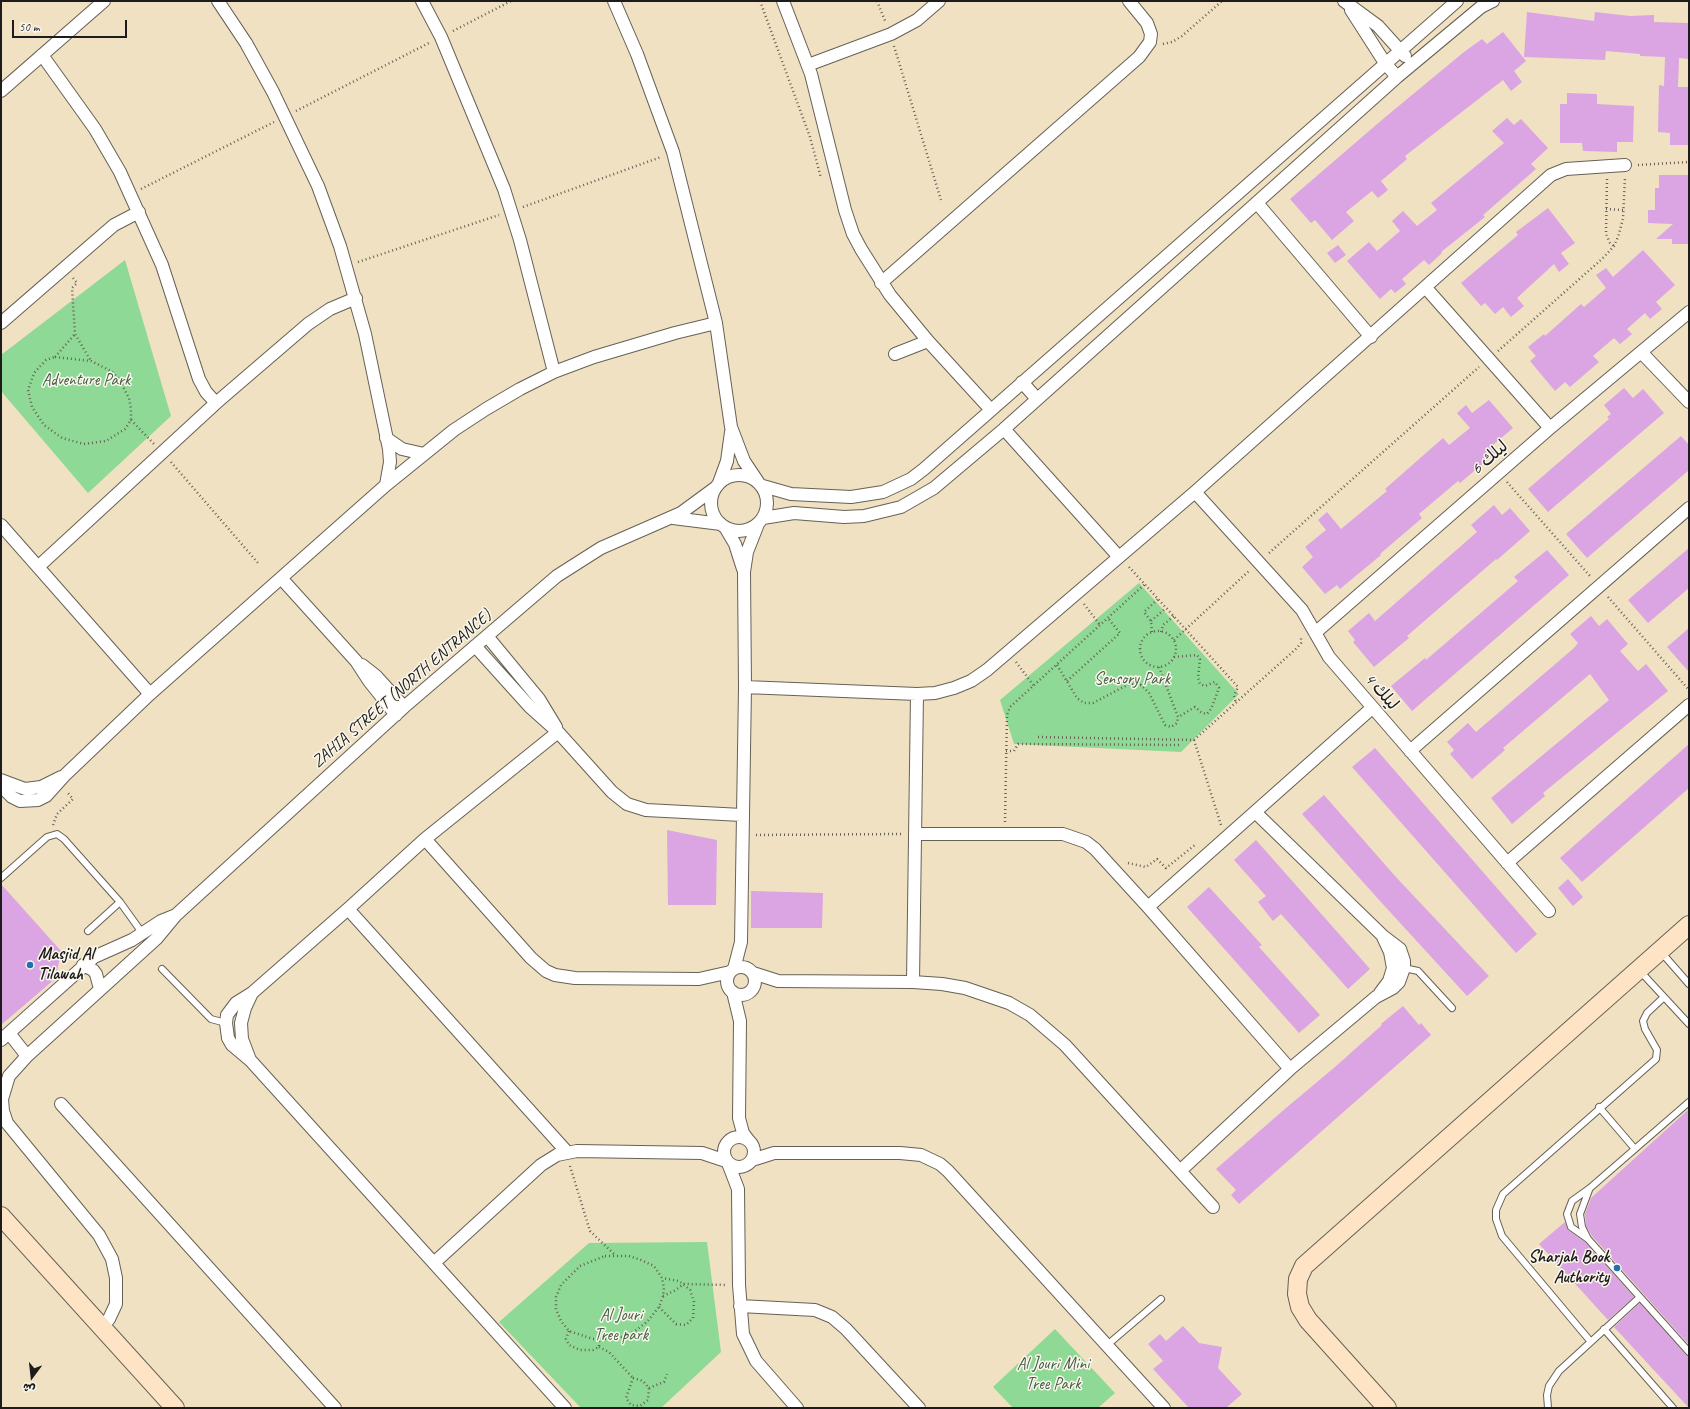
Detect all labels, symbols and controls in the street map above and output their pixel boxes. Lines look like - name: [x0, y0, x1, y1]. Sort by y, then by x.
- scale bar: [14, 12, 129, 38]
- text: 50 m: [19, 19, 39, 35]
- park label: Adventure Park: [42, 371, 130, 391]
- street label: ليلك 6: [1467, 436, 1513, 480]
- street label: ZAHIA STREET (NORTH ENTRANCE): [308, 606, 496, 772]
- street label: ليلك 4: [1359, 669, 1403, 715]
- park label: Sensory Park: [1094, 670, 1170, 690]
- place label: Masjid Al Tilawah: [38, 945, 94, 985]
- marker: Masjid Al Tilawah: [25, 960, 35, 970]
- place label: Sharjah Book Authority: [1528, 1248, 1609, 1288]
- marker: Sharjah Book Authority: [1612, 1263, 1622, 1273]
- park label: Al Jouri Tree park: [594, 1306, 648, 1346]
- park label: Al Jouri Mini Tree Park: [1017, 1355, 1089, 1395]
- north arrow: [12, 1357, 52, 1397]
- text: ش: [21, 1380, 37, 1397]

